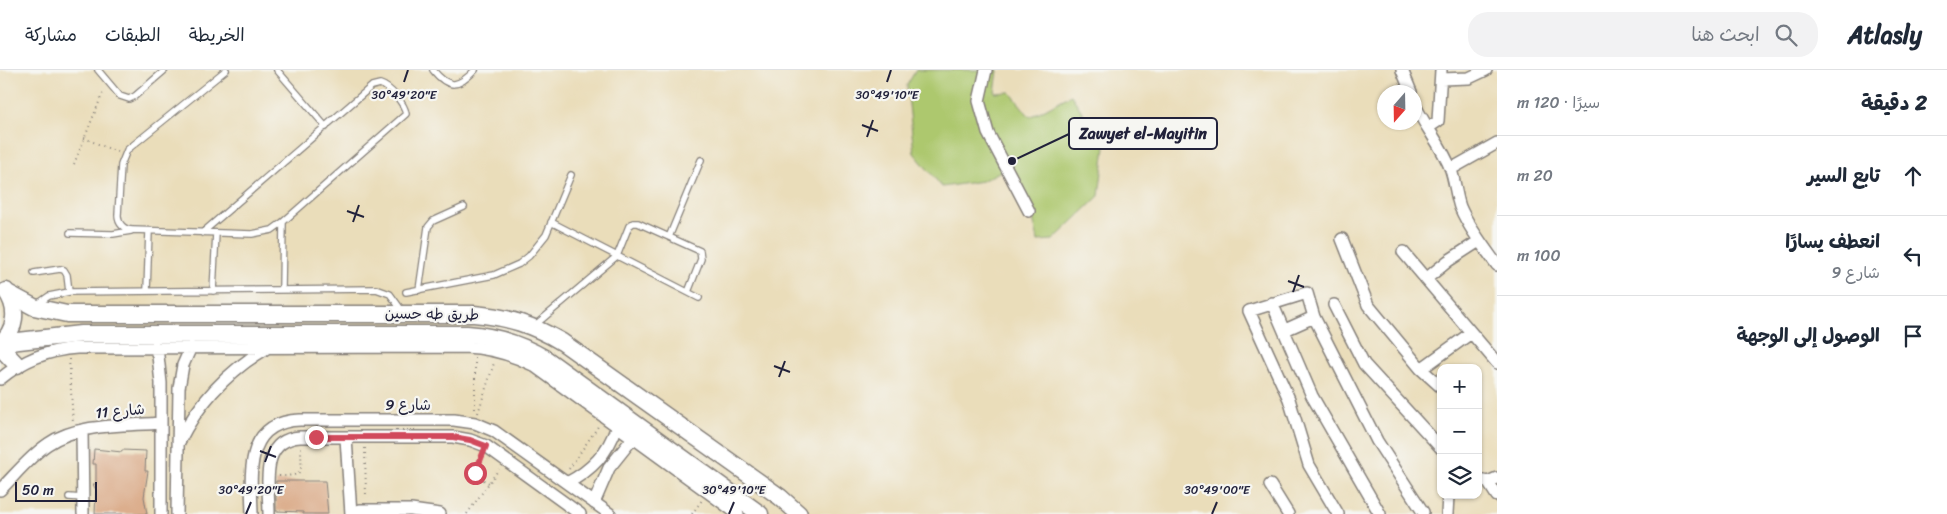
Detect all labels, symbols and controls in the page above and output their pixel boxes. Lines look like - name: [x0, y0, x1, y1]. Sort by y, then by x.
- search box: [1468, 12, 1818, 57]
- text: Atlasly: [1848, 14, 1922, 56]
- text: ابحث هنا: [1691, 18, 1760, 51]
- text: مشاركة: [25, 19, 77, 51]
- text: الطبقات: [105, 19, 161, 51]
- text: الخريطة: [189, 19, 245, 51]
- icon: search: [1772, 21, 1800, 49]
- text: 30°49'20"E: [372, 84, 438, 106]
- text: 30°49'10"E: [855, 84, 920, 106]
- text: 2 دقيقة: [1861, 84, 1927, 122]
- north arrow: [1377, 85, 1422, 130]
- text: سيرًا · 120 m: [1517, 88, 1600, 117]
- callout: Zawyet el-Mayitin: [1069, 118, 1217, 149]
- text: Zawyet el-Mayitin: [1078, 119, 1207, 148]
- text: تابع السير: [1807, 159, 1880, 192]
- text: 20 m: [1517, 161, 1553, 190]
- icon: ahead: [1899, 162, 1927, 190]
- text: انعطف يسارًا: [1785, 225, 1880, 258]
- text: 100 m: [1517, 241, 1561, 270]
- icon: left: [1899, 242, 1927, 270]
- text: شارع 9: [1831, 258, 1880, 287]
- street label: طريق طه حسين: [385, 300, 479, 328]
- text: الوصول إلى الوجهة: [1737, 319, 1880, 352]
- icon: arrive: [1899, 322, 1927, 350]
- map controls: [1437, 364, 1482, 499]
- button: +: [1437, 364, 1482, 409]
- street label: شارع 9: [385, 392, 431, 418]
- street label: شارع 11: [94, 396, 146, 426]
- button: −: [1437, 409, 1482, 454]
- route end: [305, 426, 328, 449]
- button: layers: [1437, 454, 1482, 499]
- route start: [464, 462, 487, 485]
- text: 50 m: [22, 478, 54, 503]
- scale bar: [15, 479, 98, 502]
- text: 30°49'20"E: [219, 479, 285, 501]
- text: 30°49'10"E: [702, 479, 767, 501]
- text: 30°49'00"E: [1184, 479, 1251, 501]

